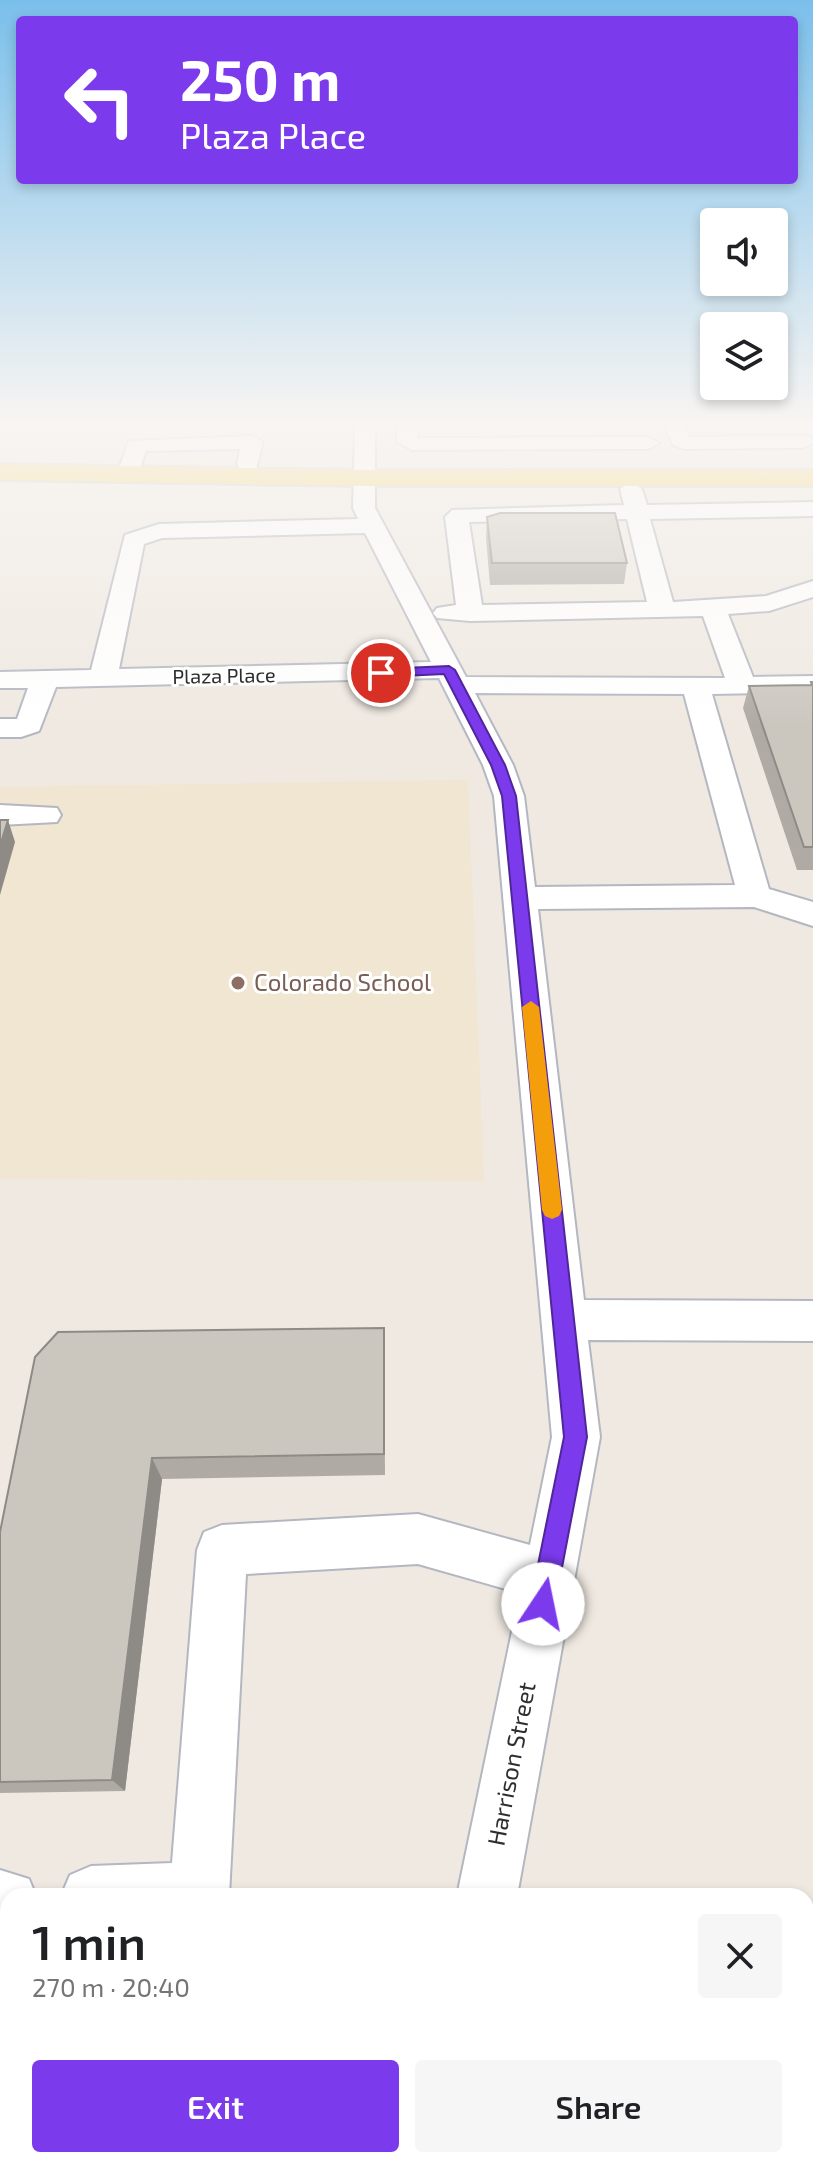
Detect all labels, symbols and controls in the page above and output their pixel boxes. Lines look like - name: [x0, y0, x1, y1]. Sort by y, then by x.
- text: 250 m: [180, 45, 340, 112]
- icon: left: [48, 48, 152, 152]
- text: Plaza Place: [180, 113, 366, 156]
- map controls: [700, 208, 788, 400]
- button: sound: [700, 208, 788, 296]
- button: layers: [700, 312, 788, 400]
- pin: [347, 639, 415, 707]
- icon: arrive: [359, 651, 403, 695]
- street label: Plaza Place: [172, 662, 276, 688]
- place label: Colorado School: [254, 967, 431, 996]
- marker: Colorado School: [229, 974, 247, 992]
- position arrow: [501, 1562, 585, 1646]
- street label: Harrison Street: [480, 1679, 541, 1848]
- text: 1 min: [32, 1912, 146, 1970]
- button: close: [698, 1914, 782, 1998]
- text: 270 m · 20:40: [32, 1971, 190, 2002]
- button: Exit: [32, 2060, 399, 2152]
- button: Share: [415, 2060, 782, 2152]

